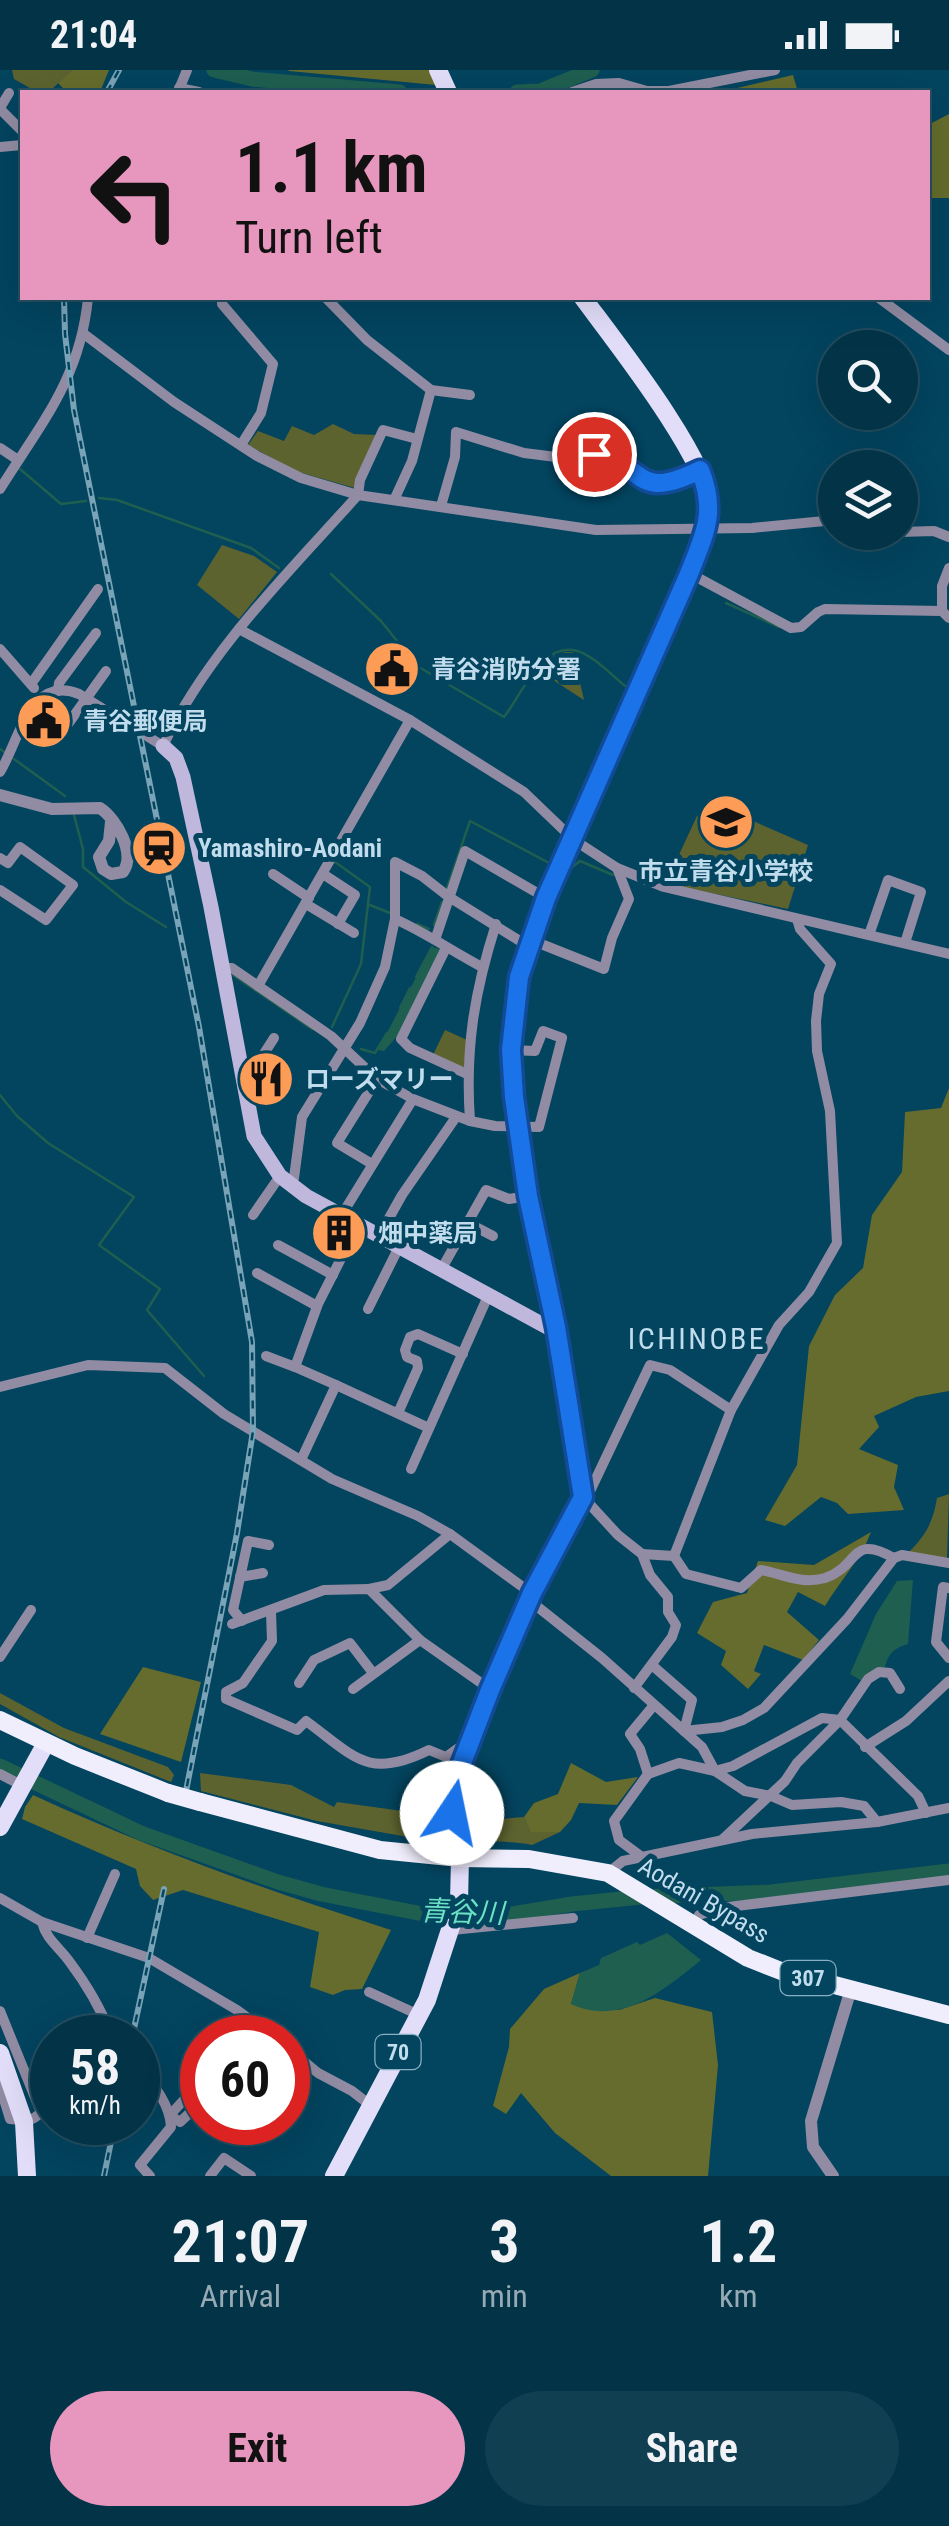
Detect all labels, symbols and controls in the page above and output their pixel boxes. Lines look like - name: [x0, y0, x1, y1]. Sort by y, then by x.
- text: 21:04: [50, 13, 137, 57]
- text: 1.1 km: [235, 127, 428, 209]
- icon: left: [70, 130, 200, 260]
- text: Turn left: [235, 211, 383, 264]
- map controls: [818, 330, 918, 550]
- button: search: [818, 330, 918, 430]
- pin: [552, 412, 637, 497]
- icon: arrive: [567, 427, 622, 482]
- button: layers: [818, 450, 918, 550]
- public building icon: 青谷消防分署: [362, 639, 422, 699]
- place label: 青谷消防分署: [431, 655, 581, 684]
- public building icon: 青谷郵便局: [14, 691, 74, 751]
- place label: 青谷郵便局: [83, 707, 208, 736]
- school or university icon: 市立青谷小学校: [696, 792, 756, 852]
- station icon: Yamashiro-Aodani: [129, 818, 189, 878]
- place label: Yamashiro-Aodani: [198, 834, 382, 863]
- place label: 市立青谷小学校: [638, 857, 814, 886]
- restaurant icon: ローズマリー: [236, 1049, 296, 1109]
- place label: ローズマリー: [305, 1065, 454, 1094]
- building icon: 畑中薬局: [309, 1203, 369, 1263]
- place label: 畑中薬局: [378, 1219, 478, 1248]
- district label: ICHINOBE: [628, 1321, 766, 1356]
- position arrow: [400, 1761, 504, 1865]
- street label: Aodani Bypass: [634, 1851, 774, 1949]
- water label: 青谷川: [419, 1894, 508, 1930]
- road number: 307: [780, 1961, 836, 1995]
- speed limit sign: 60: [180, 2015, 310, 2145]
- road number: 70: [376, 2035, 420, 2069]
- text: 58: [70, 2039, 120, 2097]
- text: km/h: [69, 2091, 121, 2120]
- text: 21:07: [172, 2206, 309, 2277]
- text: 3: [489, 2206, 519, 2277]
- text: 1.2: [699, 2206, 777, 2277]
- text: Arrival: [200, 2277, 281, 2315]
- text: min: [481, 2277, 528, 2315]
- text: km: [719, 2277, 758, 2315]
- button: Exit: [50, 2391, 465, 2506]
- button: Share: [485, 2391, 899, 2506]

